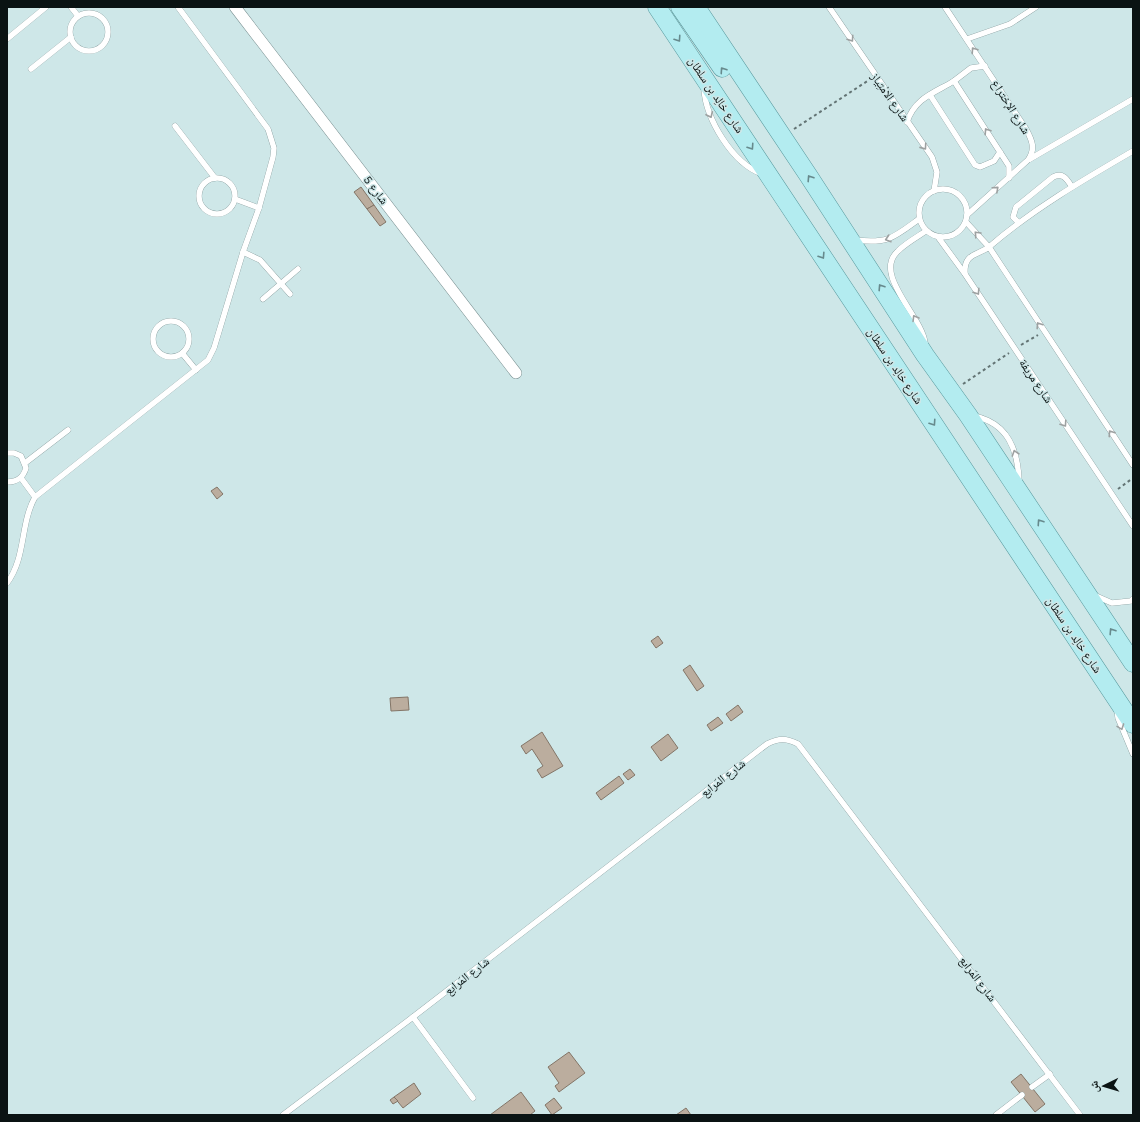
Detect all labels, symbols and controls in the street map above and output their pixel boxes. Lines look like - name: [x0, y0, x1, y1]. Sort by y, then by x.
- one-way arrow: [674, 35, 681, 42]
- one-way arrow: [846, 35, 853, 42]
- one-way arrow: [971, 47, 979, 54]
- street label: شارع خالِد بن سلطان: [684, 54, 747, 136]
- one-way arrow: [720, 67, 728, 74]
- street label: شارع الامْتِياز: [867, 69, 912, 125]
- street label: شارع الإختراع: [988, 77, 1033, 137]
- one-way arrow: [705, 110, 713, 118]
- one-way arrow: [984, 129, 991, 136]
- one-way arrow: [919, 142, 926, 149]
- one-way arrow: [746, 143, 753, 150]
- street label: شارع 5: [360, 173, 391, 208]
- one-way arrow: [807, 175, 815, 182]
- one-way arrow: [992, 187, 999, 194]
- one-way arrow: [975, 231, 982, 239]
- one-way arrow: [884, 235, 891, 243]
- one-way arrow: [818, 252, 825, 259]
- one-way arrow: [878, 284, 886, 291]
- one-way arrow: [972, 288, 980, 295]
- one-way arrow: [912, 315, 919, 322]
- one-way arrow: [1037, 322, 1044, 329]
- street label: شارع خالِد بن سلطان: [863, 325, 926, 407]
- street label: شارع مريفة: [1015, 356, 1056, 406]
- one-way arrow: [928, 419, 936, 426]
- one-way arrow: [1059, 419, 1066, 426]
- one-way arrow: [1109, 430, 1116, 437]
- one-way arrow: [1011, 450, 1020, 457]
- one-way arrow: [1037, 519, 1045, 526]
- street label: شارع خالِد بن سلطان: [1042, 594, 1105, 676]
- one-way arrow: [1109, 628, 1116, 635]
- one-way arrow: [1116, 723, 1125, 730]
- street label: شارع المَرابع: [698, 756, 749, 801]
- street label: شارع المَرابع: [442, 954, 493, 999]
- street label: شارع المَرابع: [956, 954, 1000, 1005]
- north arrow: [1084, 1066, 1124, 1106]
- text: ش: [1088, 1080, 1103, 1093]

